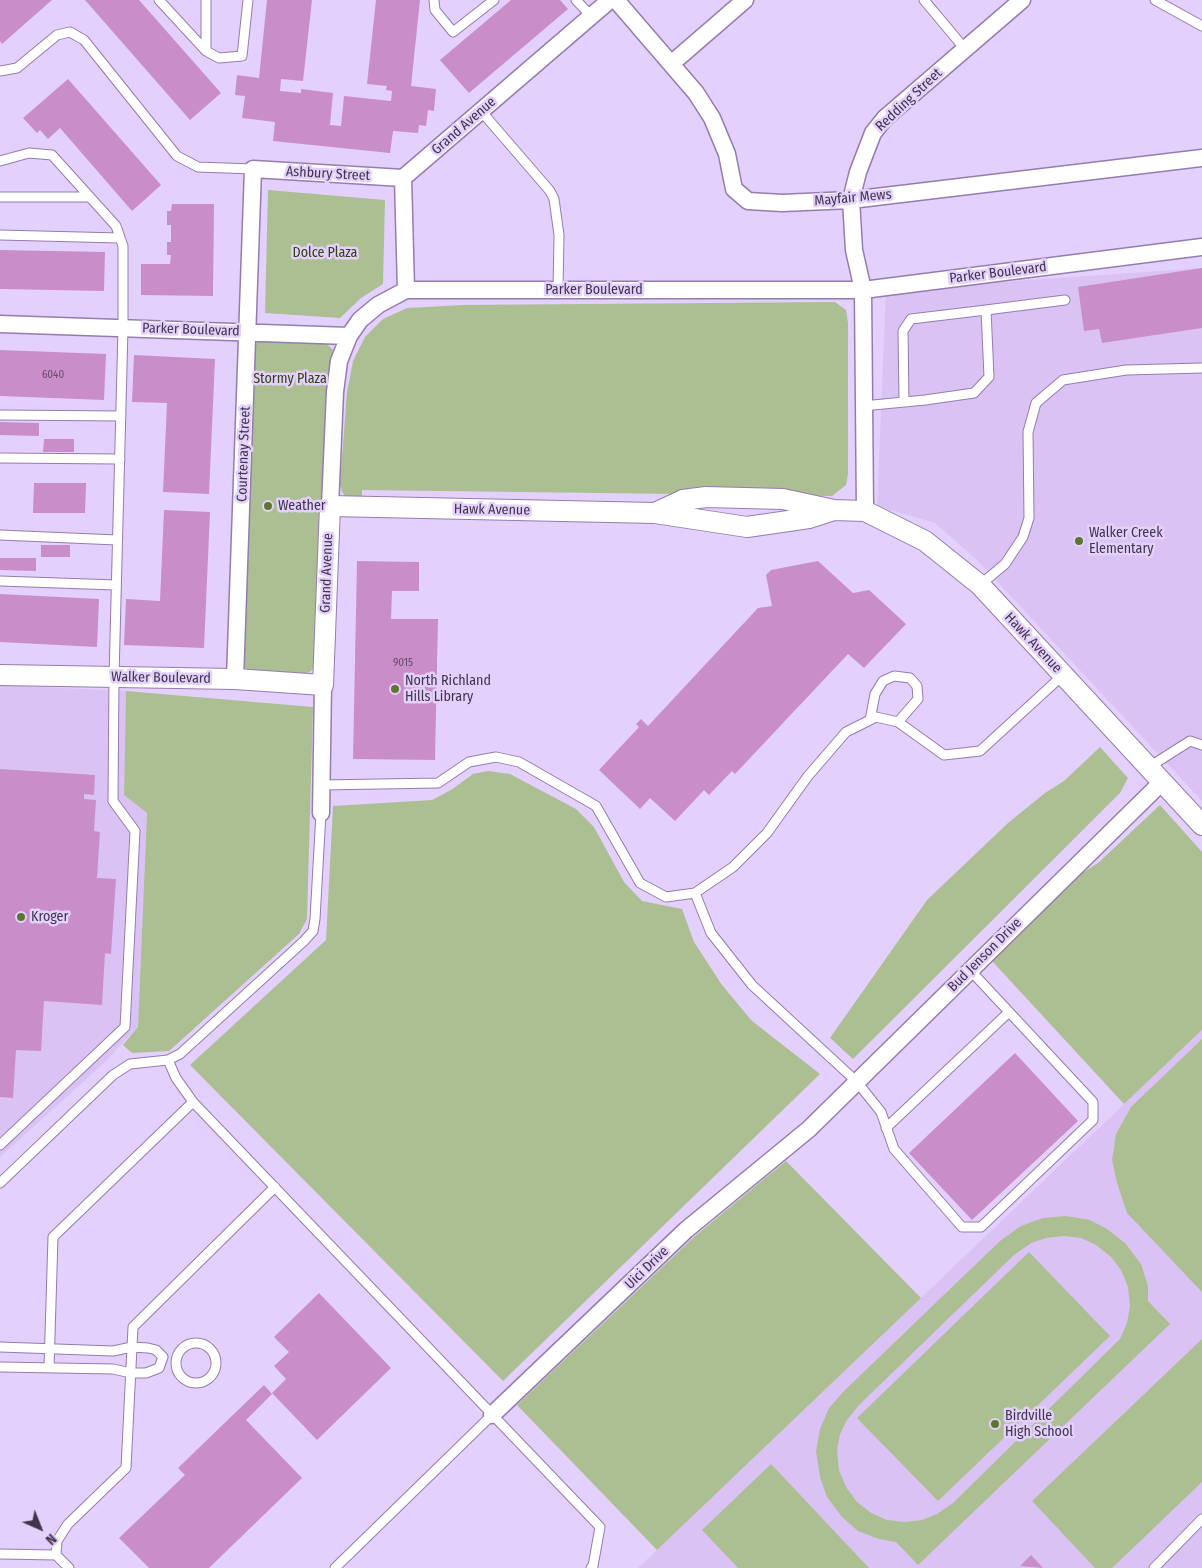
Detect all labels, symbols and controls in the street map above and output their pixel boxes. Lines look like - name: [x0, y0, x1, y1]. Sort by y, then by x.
- street label: Redding Street: [872, 65, 946, 135]
- street label: Grand Avenue: [428, 94, 500, 158]
- street label: Ashbury Street: [285, 163, 371, 185]
- street label: Mayfair Mews: [814, 186, 892, 210]
- park label: Dolce Plaza: [293, 245, 357, 261]
- street label: Parker Boulevard: [949, 259, 1047, 287]
- street label: Parker Boulevard: [545, 282, 643, 298]
- street label: Parker Boulevard: [142, 320, 240, 340]
- house number: 6040: [42, 368, 64, 382]
- park label: Stormy Plaza: [253, 371, 327, 387]
- street label: Courtenay Street: [234, 406, 254, 502]
- place label: Weather: [278, 498, 326, 514]
- marker: Weather: [262, 500, 274, 512]
- street label: Hawk Avenue: [454, 501, 530, 519]
- place label: Walker Creek Elementary: [1089, 525, 1163, 558]
- street label: Grand Avenue: [317, 533, 337, 613]
- marker: Walker Creek Elementary: [1073, 535, 1085, 547]
- street label: Hawk Avenue: [1001, 609, 1065, 677]
- house number: 9015: [393, 656, 413, 670]
- street label: Walker Boulevard: [111, 669, 211, 687]
- place label: North Richland Hills Library: [405, 673, 491, 706]
- marker: North Richland Hills Library: [389, 683, 401, 695]
- place label: Kroger: [31, 909, 68, 925]
- marker: Kroger: [15, 911, 27, 923]
- street label: Bud Jenson Drive: [945, 915, 1025, 995]
- street label: Uici Drive: [622, 1243, 672, 1293]
- place label: Birdville High School: [1005, 1408, 1073, 1440]
- marker: Birdville High School: [989, 1418, 1001, 1430]
- north arrow: [15, 1503, 65, 1553]
- text: N: [42, 1530, 60, 1548]

